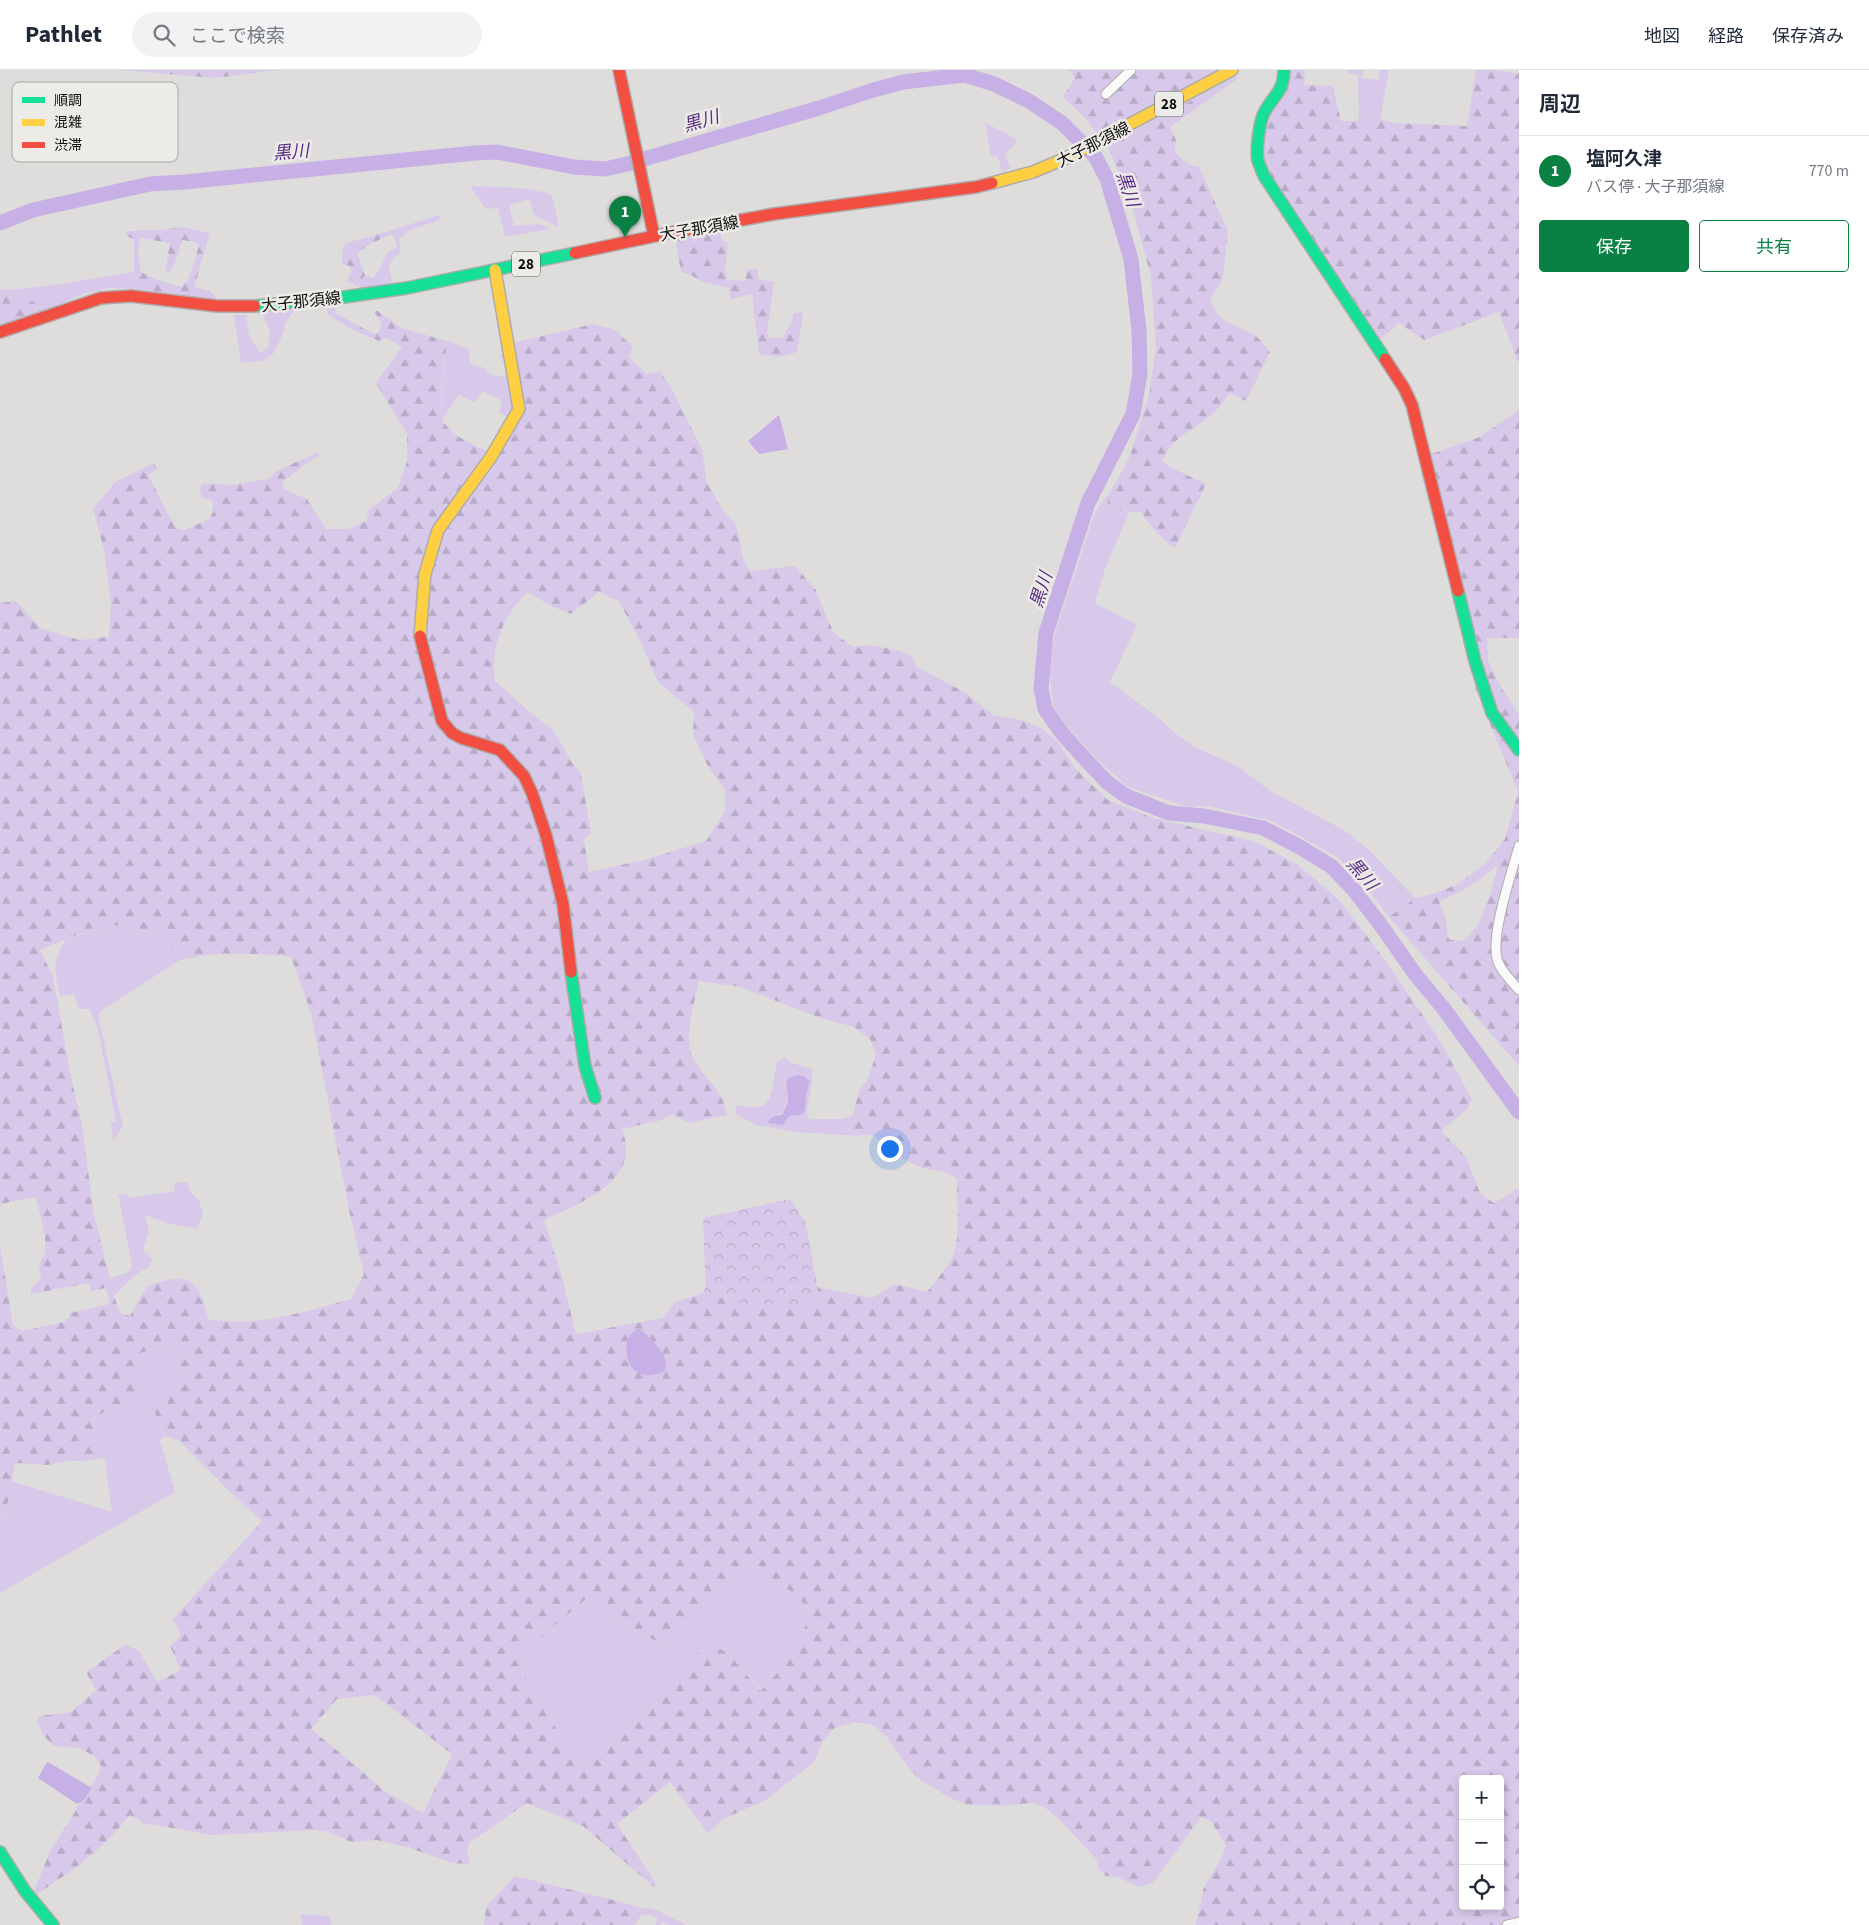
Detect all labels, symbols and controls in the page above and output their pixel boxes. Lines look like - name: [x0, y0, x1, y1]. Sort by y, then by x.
- search box: [132, 12, 482, 57]
- text: Pathlet: [25, 17, 102, 52]
- icon: search: [150, 21, 178, 49]
- text: ここで検索: [190, 23, 285, 50]
- text: 地図: [1644, 24, 1680, 49]
- text: 経路: [1708, 24, 1744, 49]
- text: 保存済み: [1772, 24, 1844, 49]
- legend: [12, 82, 178, 162]
- text: 周辺: [1539, 89, 1581, 119]
- text: 順調: [54, 91, 82, 111]
- road number: 28: [1155, 92, 1183, 116]
- water label: 黒川: [680, 104, 724, 138]
- text: 混雑: [54, 113, 82, 133]
- street label: 大子那須線: [1053, 117, 1134, 173]
- text: 渋滞: [54, 136, 82, 156]
- water label: 黒川: [272, 138, 312, 167]
- text: 塩阿久津: [1586, 146, 1662, 173]
- text: 1: [1551, 160, 1559, 182]
- text: 770 m: [1809, 160, 1849, 182]
- water label: 黒川: [1110, 168, 1146, 212]
- text: バス停 · 大子那須線: [1586, 176, 1724, 198]
- pin: 1: [609, 196, 641, 237]
- street label: 大子那須線: [658, 211, 740, 247]
- button: 保存: [1539, 220, 1689, 272]
- button: 共有: [1699, 220, 1849, 272]
- road number: 28: [512, 252, 540, 276]
- street label: 大子那須線: [260, 287, 342, 317]
- water label: 黒川: [1024, 567, 1060, 611]
- water label: 黒川: [1340, 853, 1384, 898]
- your location: [877, 1136, 903, 1162]
- map controls: [1459, 1775, 1504, 1910]
- button: +: [1459, 1775, 1504, 1820]
- button: −: [1459, 1820, 1504, 1865]
- button: locate: [1459, 1865, 1504, 1910]

